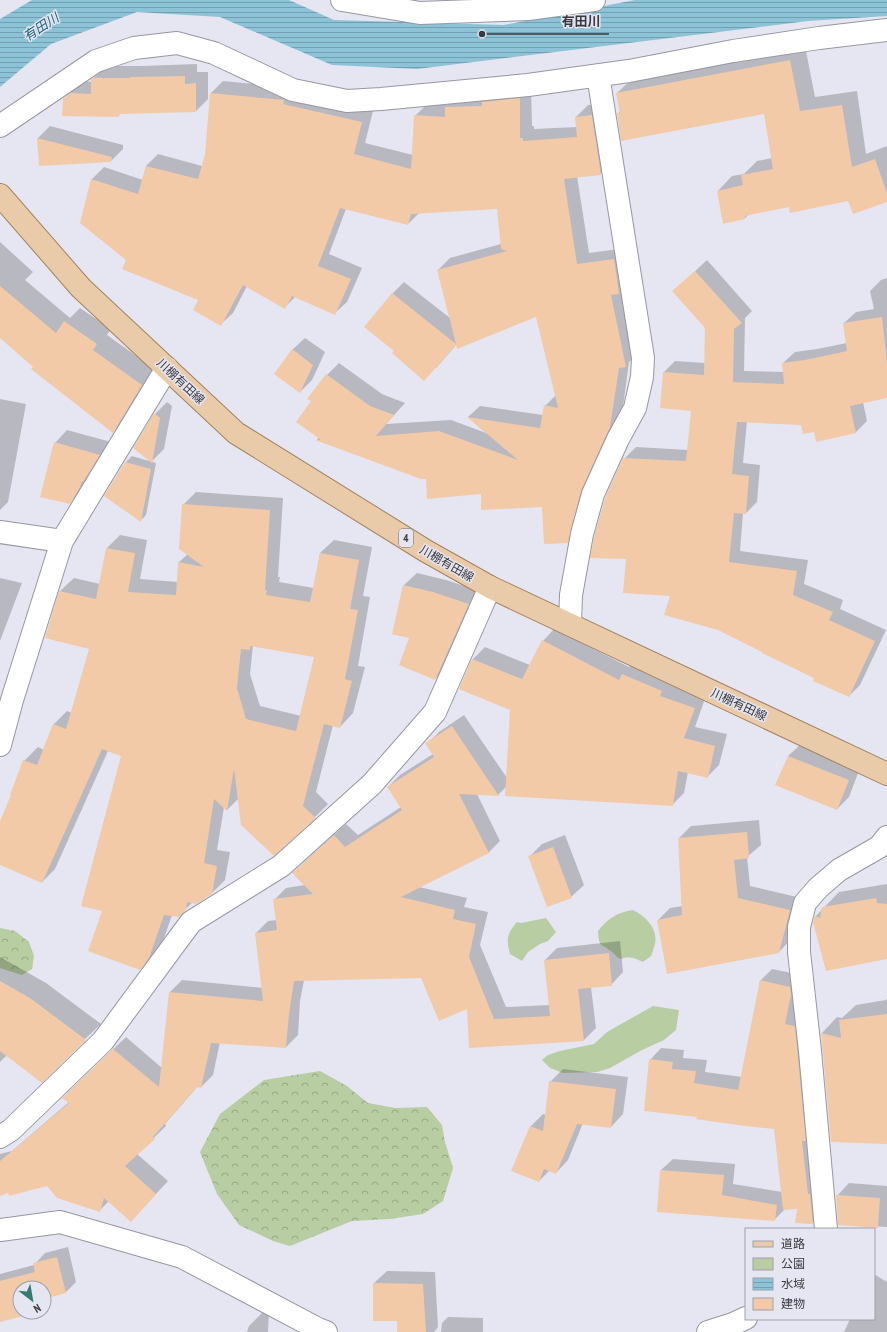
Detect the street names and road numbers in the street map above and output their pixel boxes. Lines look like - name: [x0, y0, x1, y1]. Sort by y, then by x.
- street label: 川棚有田線: [154, 355, 208, 407]
- road number: 4: [399, 529, 413, 547]
- street label: 川棚有田線: [417, 542, 477, 584]
- street label: 川棚有田線: [709, 685, 769, 723]

